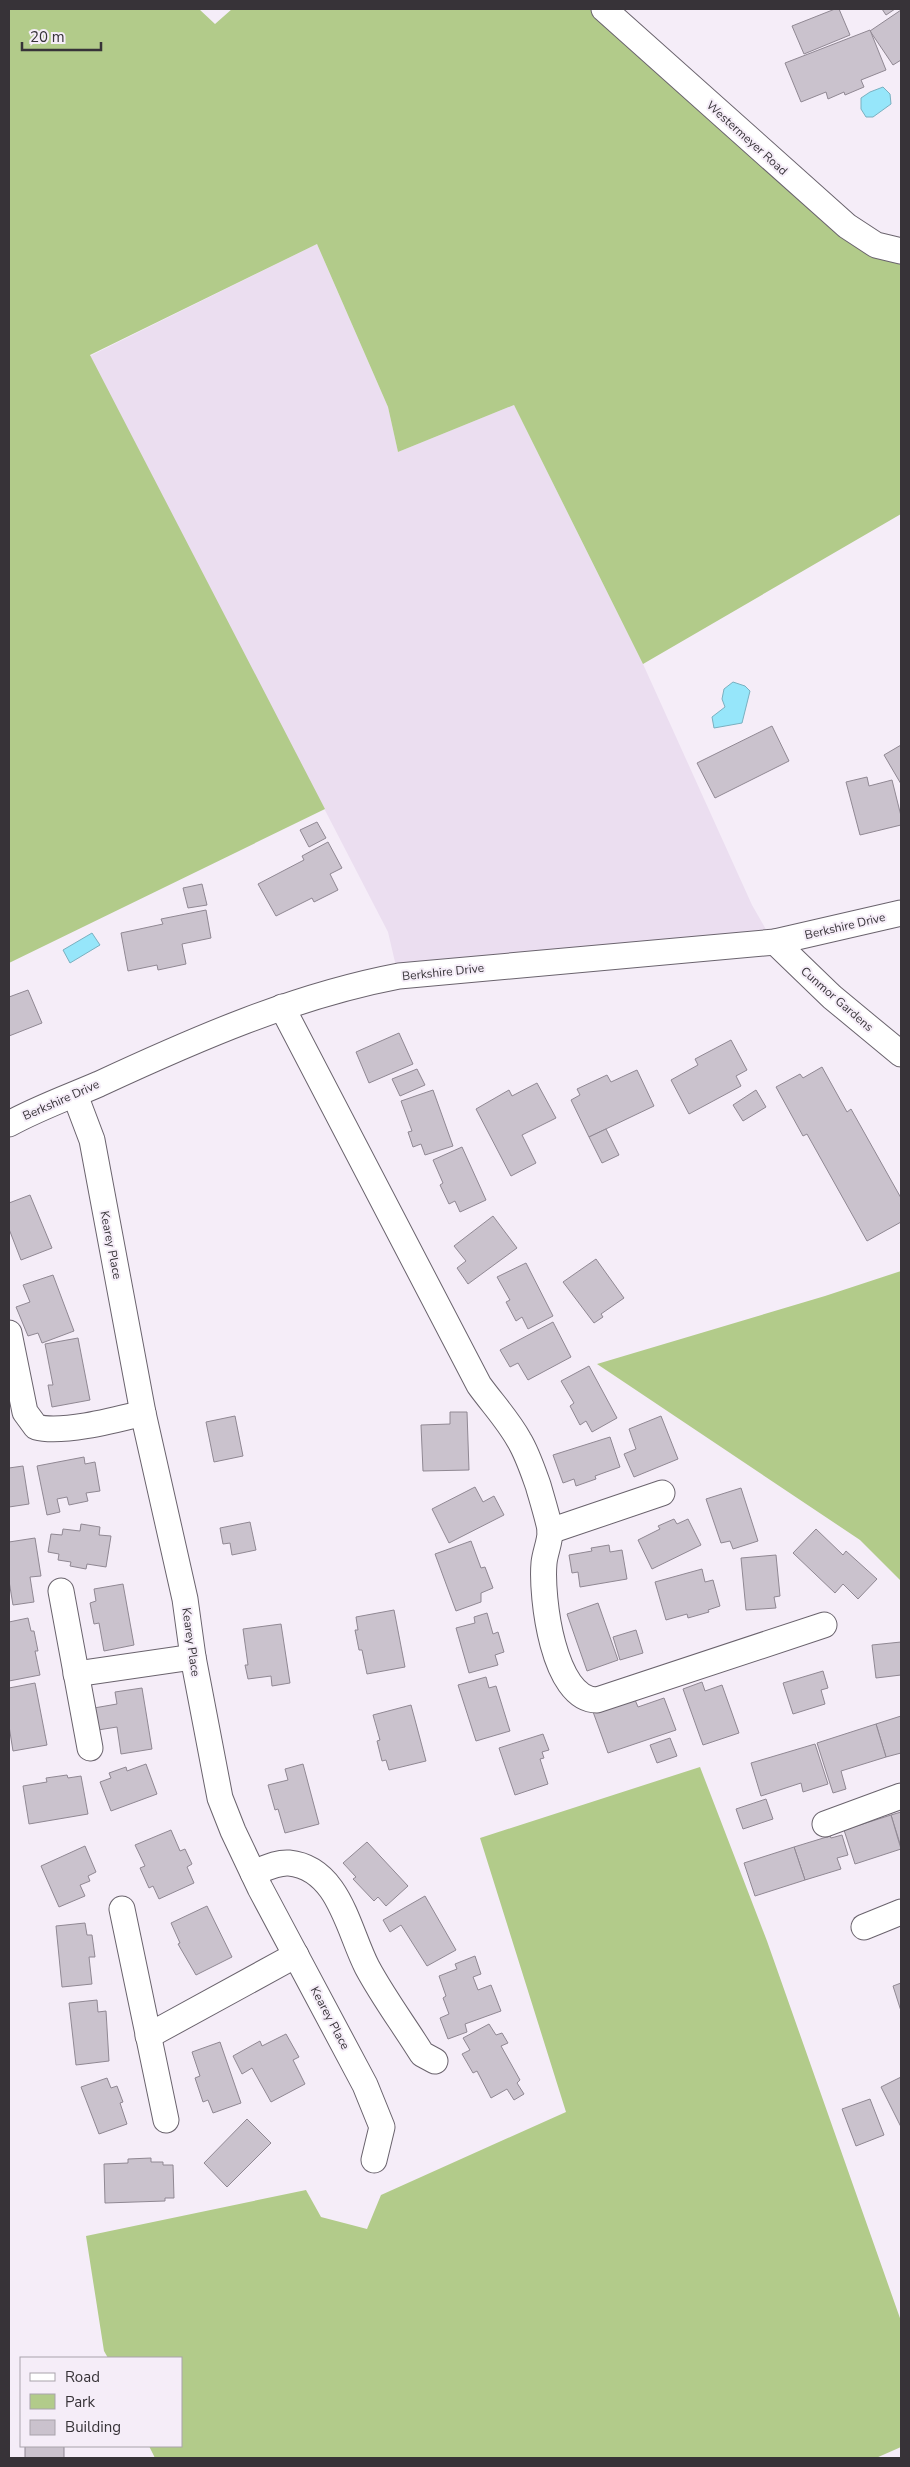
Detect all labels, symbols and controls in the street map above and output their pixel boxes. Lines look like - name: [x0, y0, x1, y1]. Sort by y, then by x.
- scale bar: [22, 20, 101, 52]
- text: 20 m: [30, 27, 65, 47]
- street label: Westermeyer Road: [703, 97, 791, 179]
- street label: Berkshire Drive: [803, 909, 887, 943]
- street label: Berkshire Drive: [401, 960, 485, 984]
- street label: Cunmor Gardens: [797, 963, 877, 1035]
- street label: Berkshire Drive: [20, 1076, 102, 1124]
- street label: Kearey Place: [97, 1210, 125, 1280]
- street label: Kearey Place: [178, 1607, 204, 1677]
- street label: Kearey Place: [307, 1984, 353, 2052]
- legend: [20, 2357, 182, 2447]
- text: Road: [65, 2367, 100, 2387]
- text: Park: [65, 2392, 95, 2412]
- text: Building: [65, 2417, 121, 2437]

